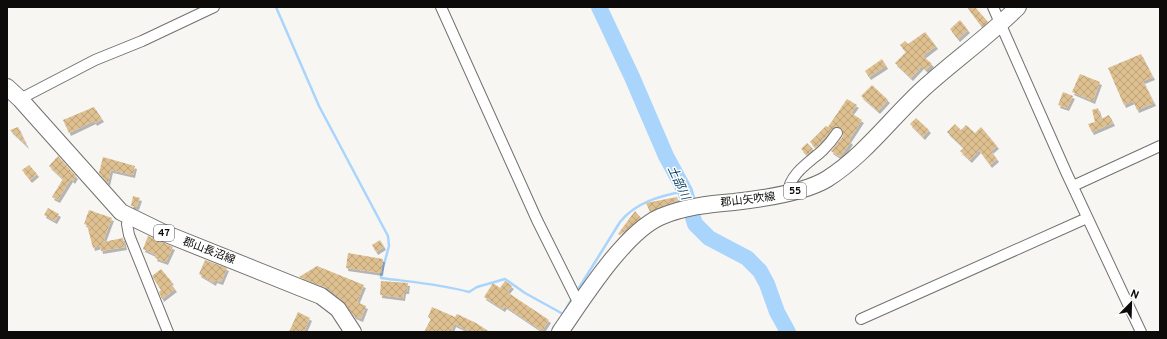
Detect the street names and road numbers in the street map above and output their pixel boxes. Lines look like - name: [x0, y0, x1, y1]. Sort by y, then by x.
- road number: 55: [784, 183, 806, 199]
- street label: 郡山矢吹線: [720, 190, 776, 210]
- road number: 47: [154, 225, 174, 241]
- street label: 郡山長沼線: [181, 235, 237, 267]

